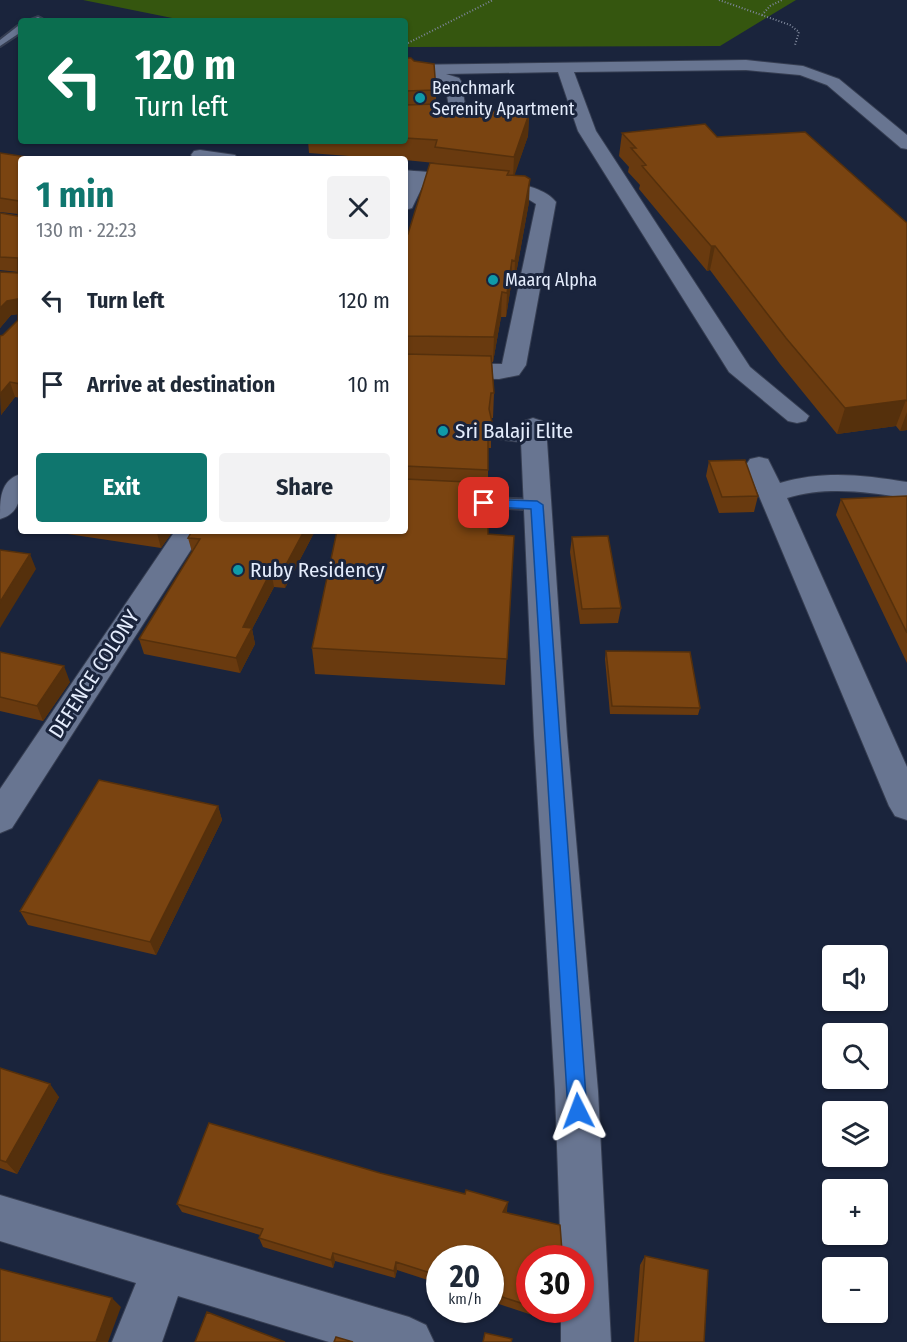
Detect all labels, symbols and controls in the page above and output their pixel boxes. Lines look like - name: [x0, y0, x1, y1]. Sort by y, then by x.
- text: 120 m: [135, 40, 236, 90]
- icon: left: [36, 42, 114, 120]
- place label: Benchmark Serenity Apartment: [432, 77, 575, 120]
- text: Turn left: [135, 91, 228, 123]
- marker: Benchmark Serenity Apartment: [413, 91, 427, 105]
- text: 1 min: [36, 173, 114, 217]
- button: close: [327, 176, 390, 239]
- text: 130 m · 22:23: [36, 218, 137, 242]
- place label: Maarq Alpha: [505, 269, 597, 291]
- marker: Maarq Alpha: [486, 273, 500, 287]
- icon: left: [36, 284, 69, 317]
- text: Turn left: [87, 287, 165, 314]
- text: 120 m: [338, 287, 390, 314]
- icon: arrive: [36, 368, 69, 401]
- text: Arrive at destination: [87, 371, 275, 398]
- text: 10 m: [348, 371, 390, 398]
- place label: Sri Balaji Elite: [455, 418, 573, 444]
- marker: Sri Balaji Elite: [436, 424, 450, 438]
- button: Exit: [36, 453, 207, 522]
- button: Share: [219, 453, 390, 522]
- pin: [458, 477, 509, 528]
- icon: arrive: [467, 486, 500, 519]
- place label: Ruby Residency: [250, 557, 385, 583]
- marker: Ruby Residency: [231, 563, 245, 577]
- street label: DEFENCE COLONY: [43, 605, 145, 743]
- map controls: [822, 945, 888, 1323]
- button: sound: [822, 945, 888, 1011]
- button: search: [822, 1023, 888, 1089]
- position arrow: [546, 1079, 610, 1143]
- button: layers: [822, 1101, 888, 1167]
- button: +: [822, 1179, 888, 1245]
- speed limit sign: 30: [516, 1245, 594, 1323]
- button: −: [822, 1257, 888, 1323]
- text: 20: [450, 1259, 480, 1295]
- text: km/h: [448, 1290, 482, 1308]

